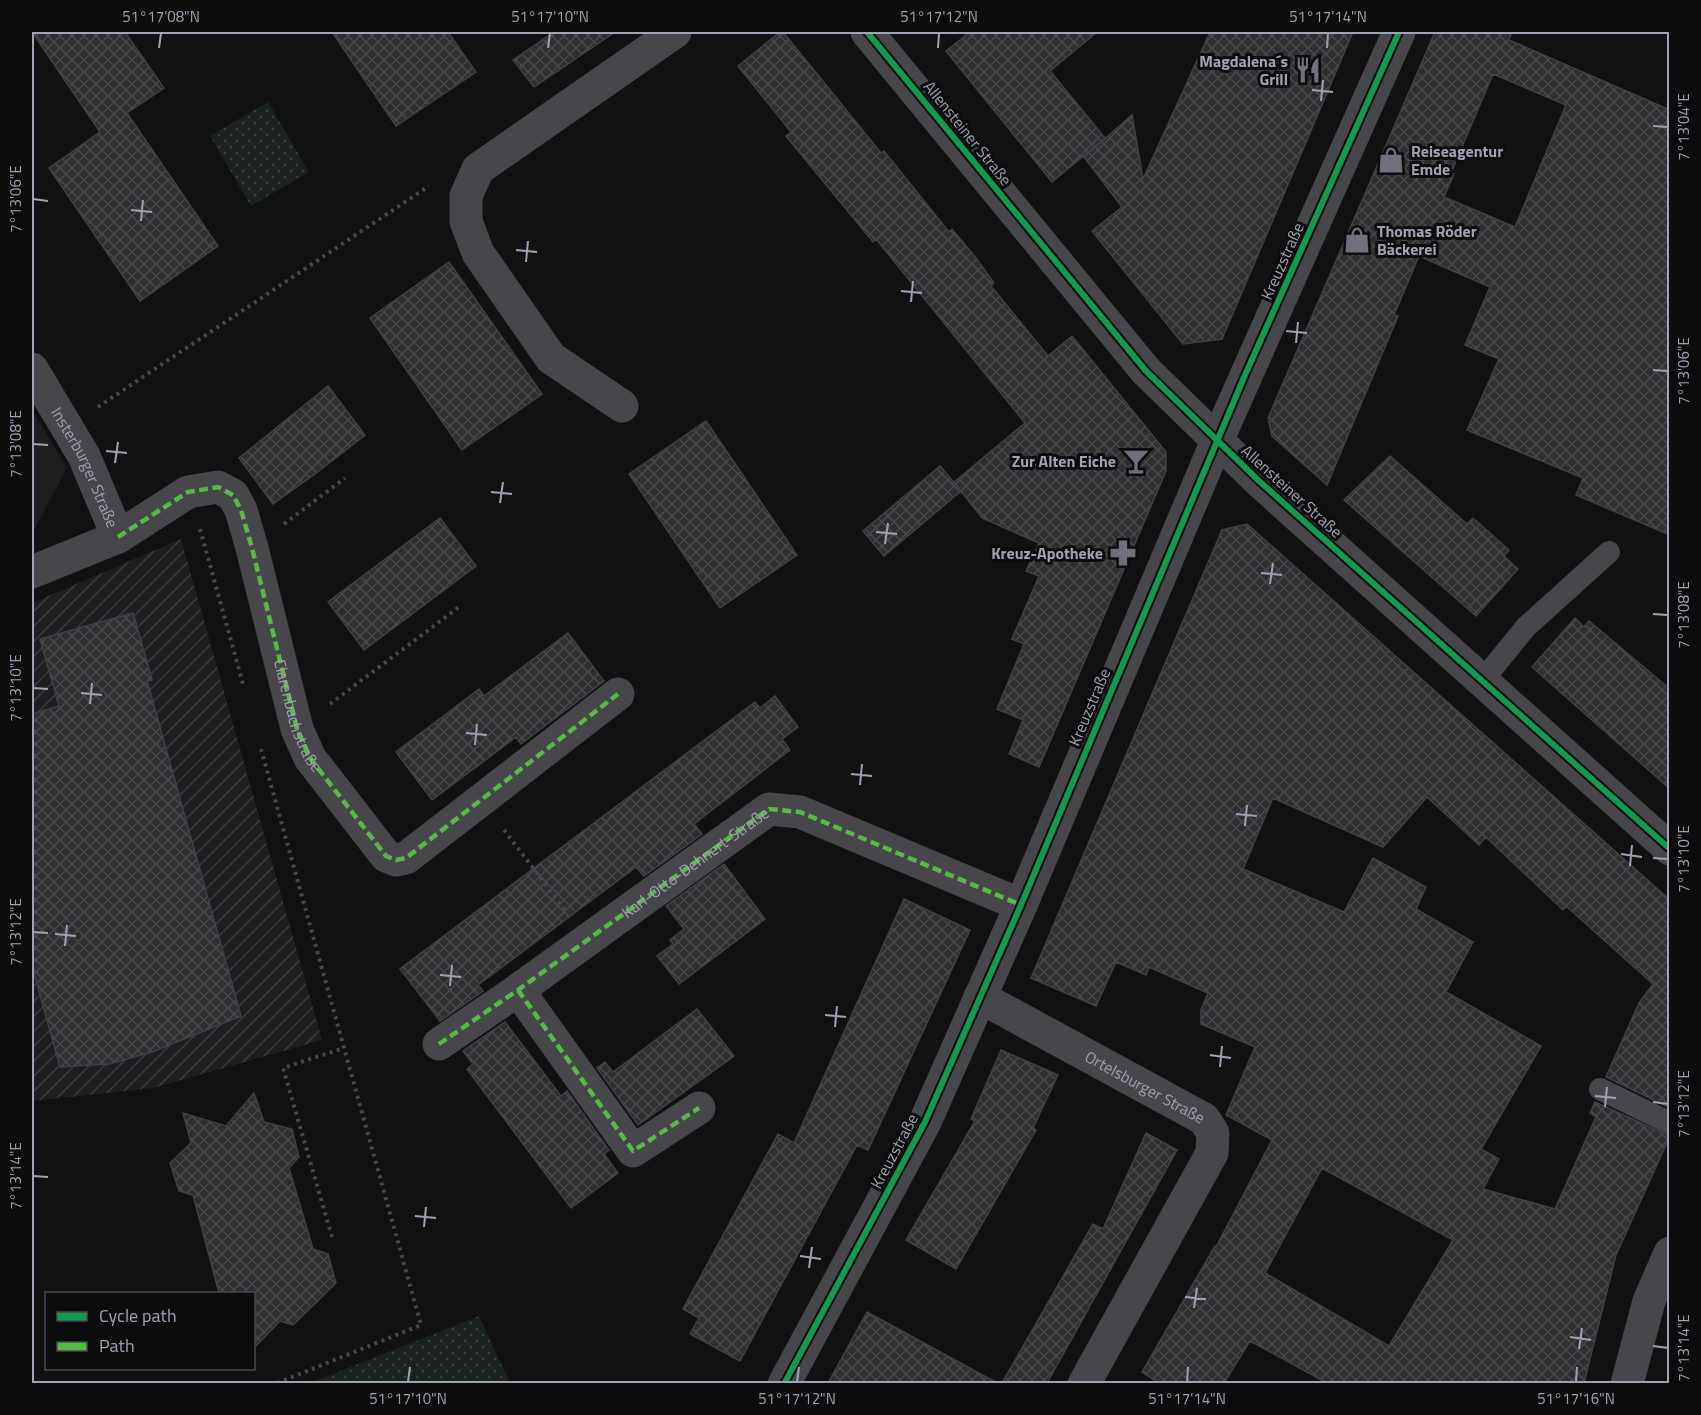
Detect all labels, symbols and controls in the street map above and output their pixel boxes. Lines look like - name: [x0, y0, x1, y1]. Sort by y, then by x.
- text: 51°17'08"N: [122, 5, 200, 28]
- text: 51°17'10"N: [511, 5, 589, 28]
- text: 51°17'12"N: [900, 5, 978, 28]
- text: 51°17'14"N: [1289, 5, 1367, 28]
- place label: Magdalena´s Grill: [1199, 49, 1288, 91]
- restaurant icon: Magdalena´s Grill: [1293, 55, 1323, 85]
- street label: Allensteiner Straße: [918, 75, 1018, 191]
- text: 7°13'04"E: [1672, 93, 1695, 161]
- place label: Reiseagentur Emde: [1411, 139, 1503, 181]
- shop icon: Reiseagentur Emde: [1376, 145, 1406, 175]
- text: 7°13'06"E: [4, 165, 27, 233]
- street label: Kreuzstraße: [1254, 219, 1310, 303]
- place label: Thomas Röder Bäckerei: [1377, 219, 1477, 261]
- shop icon: Thomas Röder Bäckerei: [1342, 225, 1372, 255]
- text: 7°13'06"E: [1672, 337, 1695, 405]
- street label: Insterburger Straße: [45, 402, 125, 531]
- text: 7°13'08"E: [4, 410, 27, 478]
- street label: Allensteiner Straße: [1236, 439, 1348, 543]
- bar icon: Zur Alten Eiche: [1121, 446, 1151, 476]
- place label: Zur Alten Eiche: [1012, 449, 1116, 473]
- pharmacy icon: Kreuz-Apotheke: [1108, 538, 1138, 568]
- place label: Kreuz-Apotheke: [991, 541, 1103, 565]
- text: 7°13'08"E: [1672, 581, 1695, 649]
- text: 7°13'10"E: [4, 654, 27, 722]
- street label: Clarenbachstraße: [268, 656, 329, 777]
- street label: Kreuzstraße: [1062, 664, 1116, 750]
- street label: Karl-Otto-Dehnert-Straße: [616, 801, 774, 924]
- text: 7°13'10"E: [1672, 825, 1695, 893]
- text: 7°13'12"E: [4, 898, 27, 966]
- street label: Ortelsburger Straße: [1081, 1044, 1210, 1129]
- text: 7°13'12"E: [1672, 1070, 1695, 1138]
- street label: Kreuzstraße: [864, 1109, 924, 1193]
- text: 7°13'14"E: [4, 1142, 27, 1210]
- legend: [45, 1292, 255, 1370]
- text: Cycle path: [99, 1302, 177, 1329]
- text: 7°13'14"E: [1672, 1314, 1695, 1382]
- text: Path: [99, 1332, 135, 1359]
- text: 51°17'10"N: [369, 1387, 447, 1410]
- text: 51°17'12"N: [758, 1387, 836, 1410]
- text: 51°17'14"N: [1148, 1387, 1226, 1410]
- text: 51°17'16"N: [1537, 1387, 1615, 1410]

